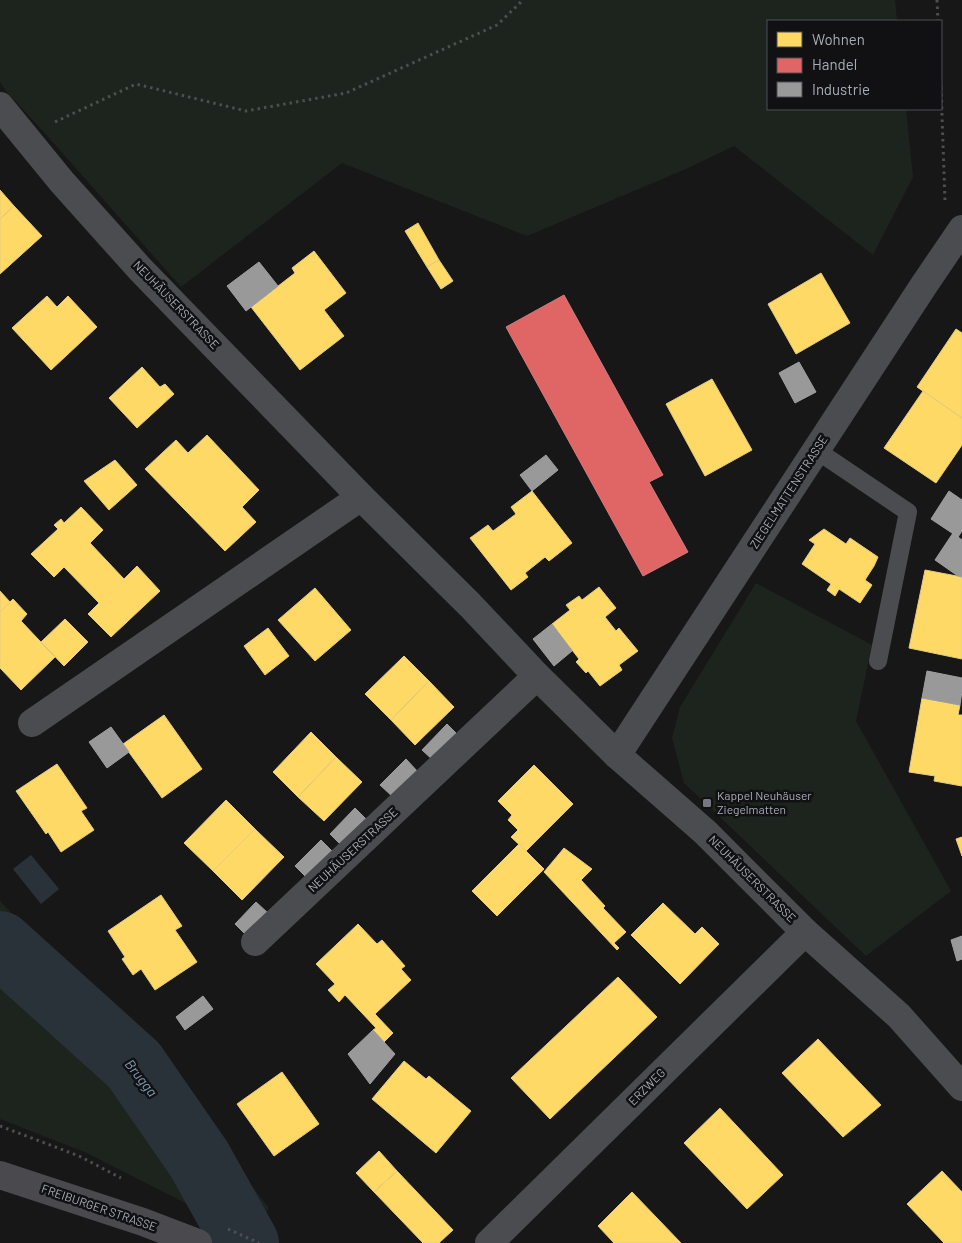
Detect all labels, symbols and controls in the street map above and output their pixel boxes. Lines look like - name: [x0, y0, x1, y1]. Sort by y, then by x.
- legend: [767, 20, 942, 110]
- text: Wohnen: [812, 30, 865, 48]
- text: Handel: [812, 55, 857, 73]
- text: Industrie: [812, 80, 870, 98]
- street label: NEUHÄUSERSTRASSE: [131, 257, 222, 351]
- street label: ZIEGELMATTENSTRASSE: [746, 432, 830, 551]
- place label: Kappel Neuhäuser Ziegelmatten: [717, 788, 812, 816]
- marker: Kappel Neuhäuser Ziegelmatten: [701, 797, 713, 809]
- street label: NEUHÄUSERSTRASSE: [305, 804, 400, 894]
- street label: NEUHÄUSERSTRASSE: [706, 832, 799, 925]
- water label: Brugga: [122, 1056, 161, 1100]
- street label: ERZWEG: [625, 1065, 668, 1108]
- street label: FREIBURGER STRASSE: [40, 1181, 159, 1233]

